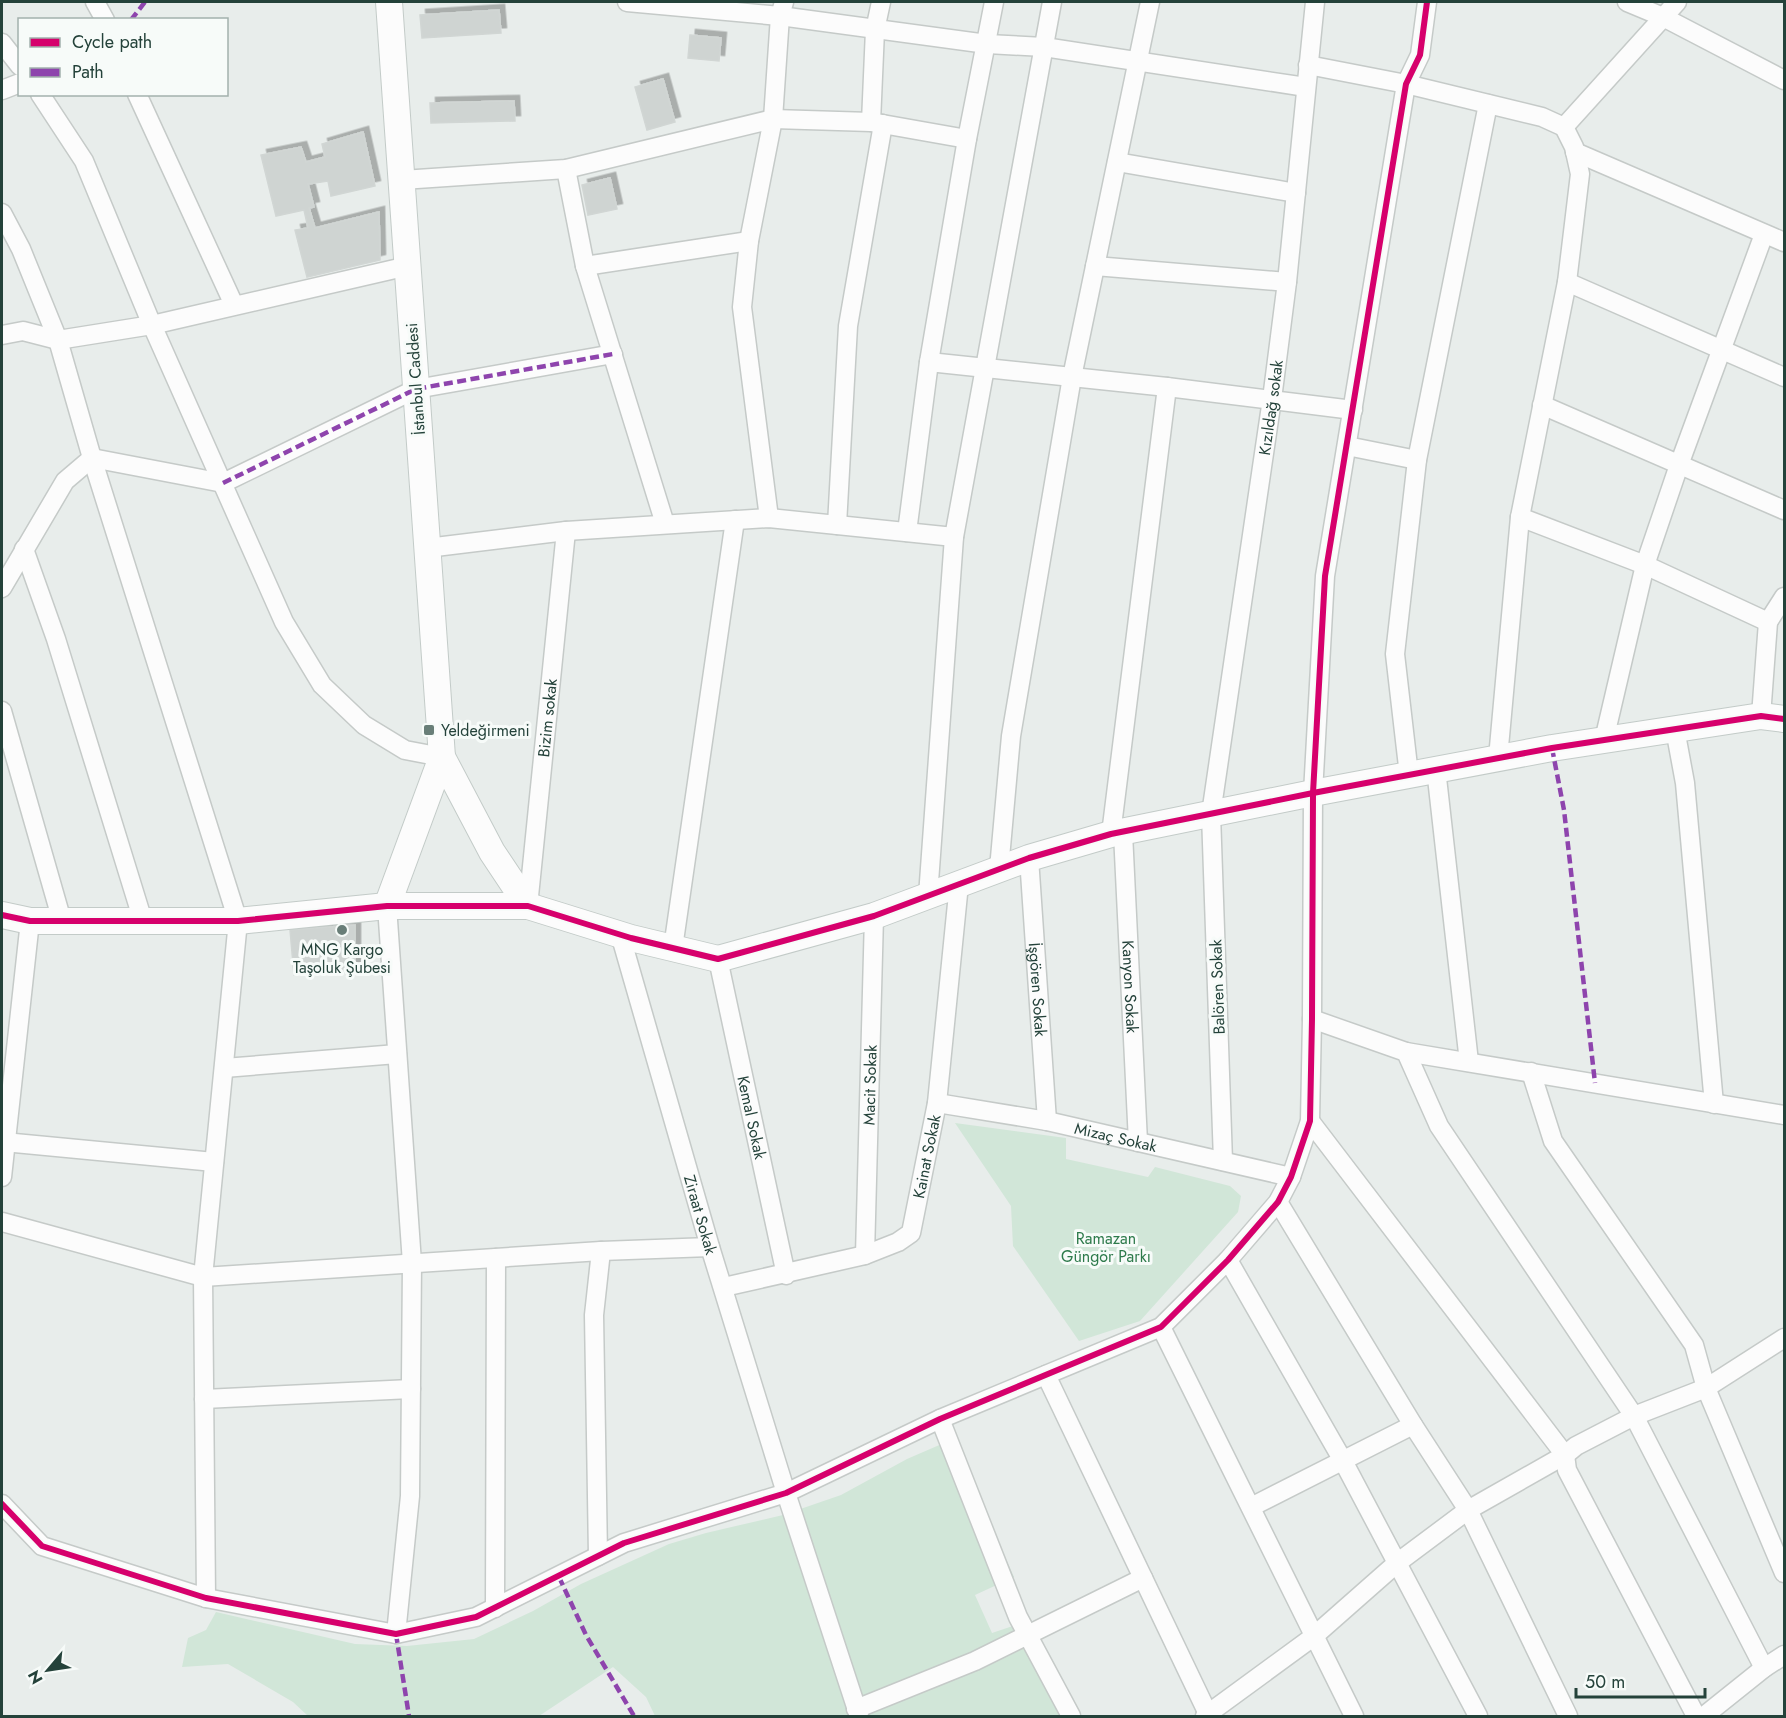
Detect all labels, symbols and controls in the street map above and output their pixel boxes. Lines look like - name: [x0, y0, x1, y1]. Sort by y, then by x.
- legend: [18, 18, 228, 96]
- text: Cycle path: [72, 29, 152, 55]
- text: Path: [72, 59, 104, 85]
- street label: İstanbul Caddesi: [400, 322, 431, 436]
- street label: Kızıldağ sokak: [1253, 358, 1289, 457]
- street label: Bizim sokak: [532, 677, 563, 758]
- place label: Yeldeğirmeni: [441, 719, 530, 742]
- marker: Yeldeğirmeni: [422, 723, 436, 737]
- marker: MNG Kargo Taşoluk Şubesi: [335, 923, 349, 937]
- place label: MNG Kargo Taşoluk Şubesi: [293, 938, 391, 979]
- street label: Balören Sokak: [1204, 938, 1231, 1035]
- street label: Kanyon Sokak: [1116, 940, 1144, 1035]
- street label: İşgören Sokak: [1023, 942, 1052, 1039]
- street label: Macit Sokak: [857, 1044, 883, 1126]
- street label: Kemal Sokak: [731, 1074, 772, 1162]
- street label: Kainat Sokak: [907, 1112, 947, 1200]
- street label: Mizaç Sokak: [1072, 1117, 1160, 1158]
- street label: Ziraat Sokak: [678, 1172, 723, 1258]
- park label: Ramazan Güngör Parkı: [1061, 1227, 1151, 1268]
- north arrow: [18, 1640, 78, 1700]
- scale bar: [1576, 1661, 1705, 1699]
- text: N: [22, 1666, 48, 1688]
- text: 50 m: [1585, 1669, 1625, 1695]

